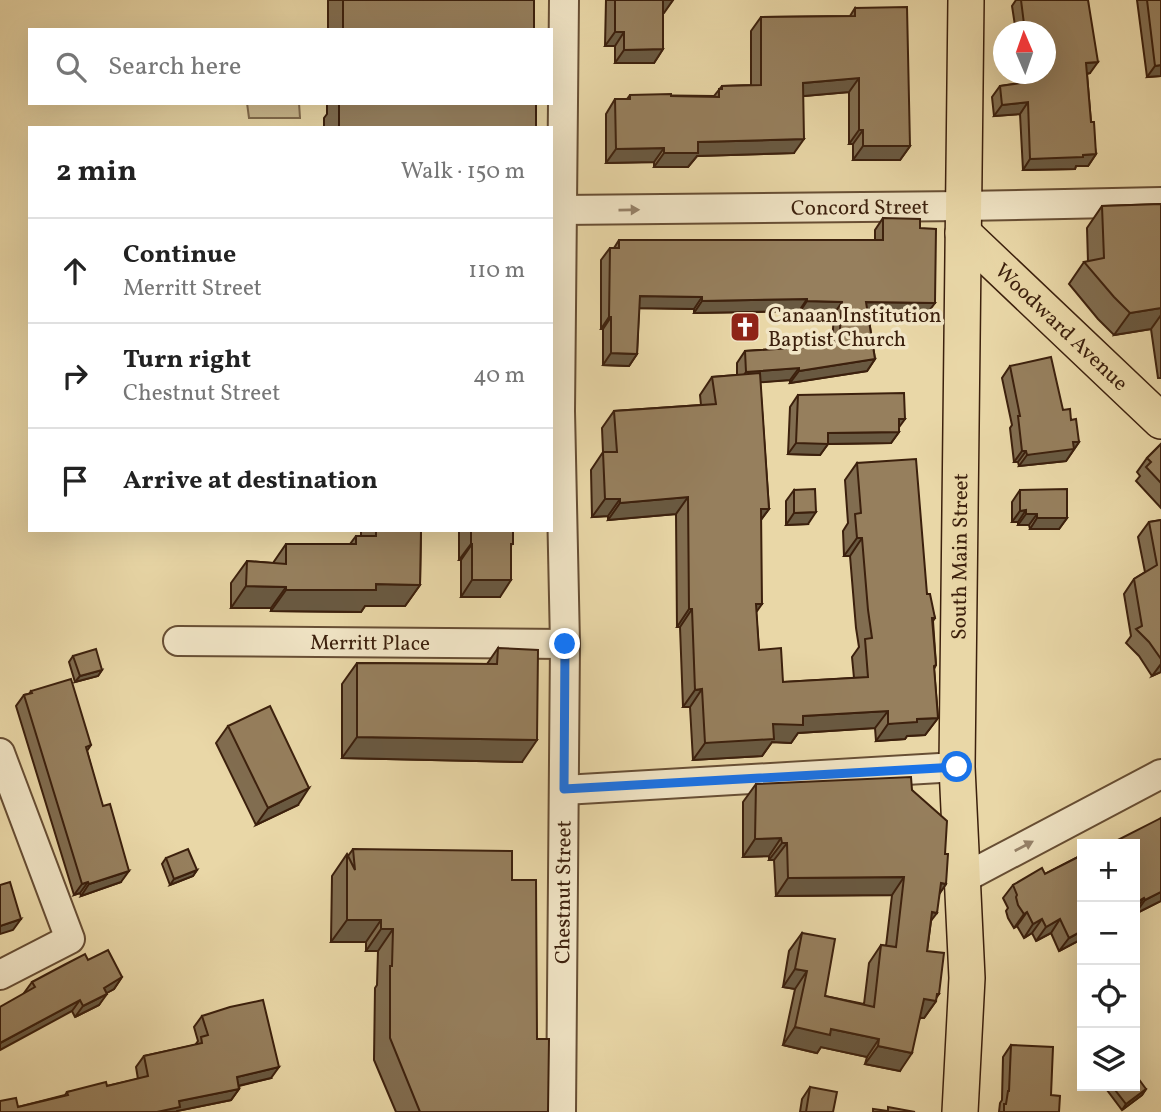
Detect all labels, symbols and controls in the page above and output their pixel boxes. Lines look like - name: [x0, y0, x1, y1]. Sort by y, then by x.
- north arrow: [993, 21, 1056, 84]
- search box: [28, 28, 553, 105]
- icon: search: [52, 48, 90, 86]
- text: Search here: [108, 49, 241, 85]
- text: 2 min: [56, 151, 137, 193]
- text: Walk · 150 m: [401, 156, 525, 188]
- street label: Concord Street: [791, 193, 929, 224]
- one-way arrow: [618, 204, 640, 216]
- text: Continue: [123, 237, 236, 273]
- icon: ahead: [56, 252, 94, 290]
- text: 110 m: [468, 255, 525, 287]
- street label: Woodward Avenue: [988, 257, 1134, 398]
- text: Merritt Street: [123, 273, 262, 305]
- place label: Canaan Institution Baptist Church: [768, 302, 942, 355]
- church icon: Canaan Institution Baptist Church: [728, 310, 762, 344]
- text: Turn right: [123, 342, 251, 378]
- icon: right: [56, 357, 94, 395]
- text: 40 m: [473, 360, 525, 392]
- text: Chestnut Street: [123, 378, 280, 410]
- icon: arrive: [56, 462, 94, 500]
- text: Arrive at destination: [123, 463, 378, 499]
- street label: South Main Street: [945, 473, 976, 640]
- route end: [549, 628, 580, 659]
- street label: Merritt Place: [310, 629, 430, 659]
- route start: [941, 751, 972, 782]
- street label: Chestnut Street: [549, 820, 579, 964]
- map controls: [1077, 839, 1140, 1091]
- button: +: [1077, 839, 1140, 902]
- one-way arrow: [1014, 840, 1034, 852]
- button: −: [1077, 902, 1140, 965]
- button: locate: [1077, 965, 1140, 1028]
- button: layers: [1077, 1028, 1140, 1091]

